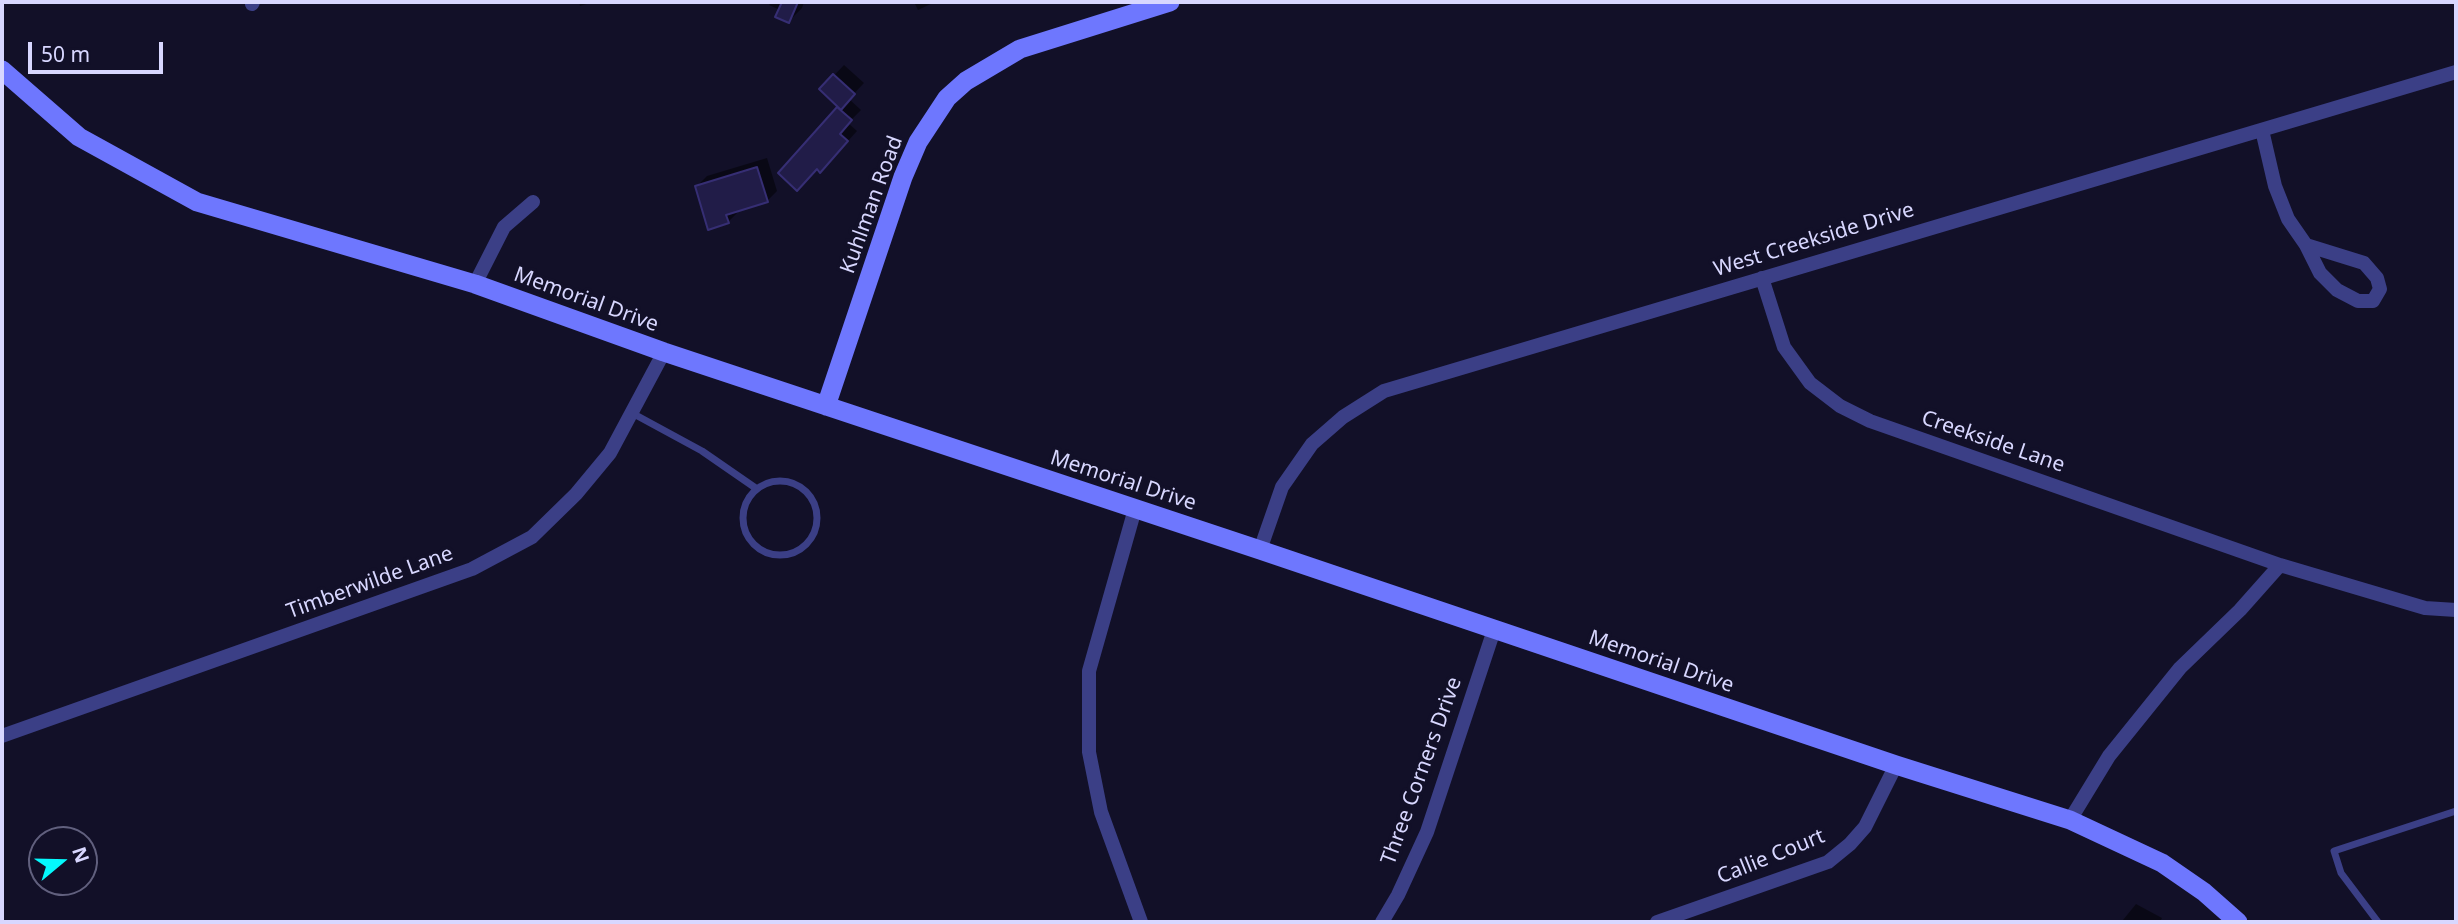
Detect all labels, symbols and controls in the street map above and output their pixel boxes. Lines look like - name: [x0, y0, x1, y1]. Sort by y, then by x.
- scale bar: [32, 28, 166, 72]
- text: 50 m: [41, 40, 90, 68]
- street label: Kuhlman Road: [835, 133, 909, 277]
- street label: West Creekside Drive: [1711, 198, 1917, 282]
- street label: Memorial Drive: [510, 262, 662, 338]
- street label: Creekside Lane: [1918, 406, 2068, 478]
- street label: Memorial Drive: [1047, 446, 1199, 516]
- street label: Timberwilde Lane: [283, 541, 457, 625]
- street label: Memorial Drive: [1585, 625, 1737, 699]
- street label: Three Corners Drive: [1376, 674, 1468, 868]
- street label: Callie Court: [1714, 824, 1828, 890]
- north arrow: [28, 826, 98, 896]
- text: N: [66, 843, 96, 866]

